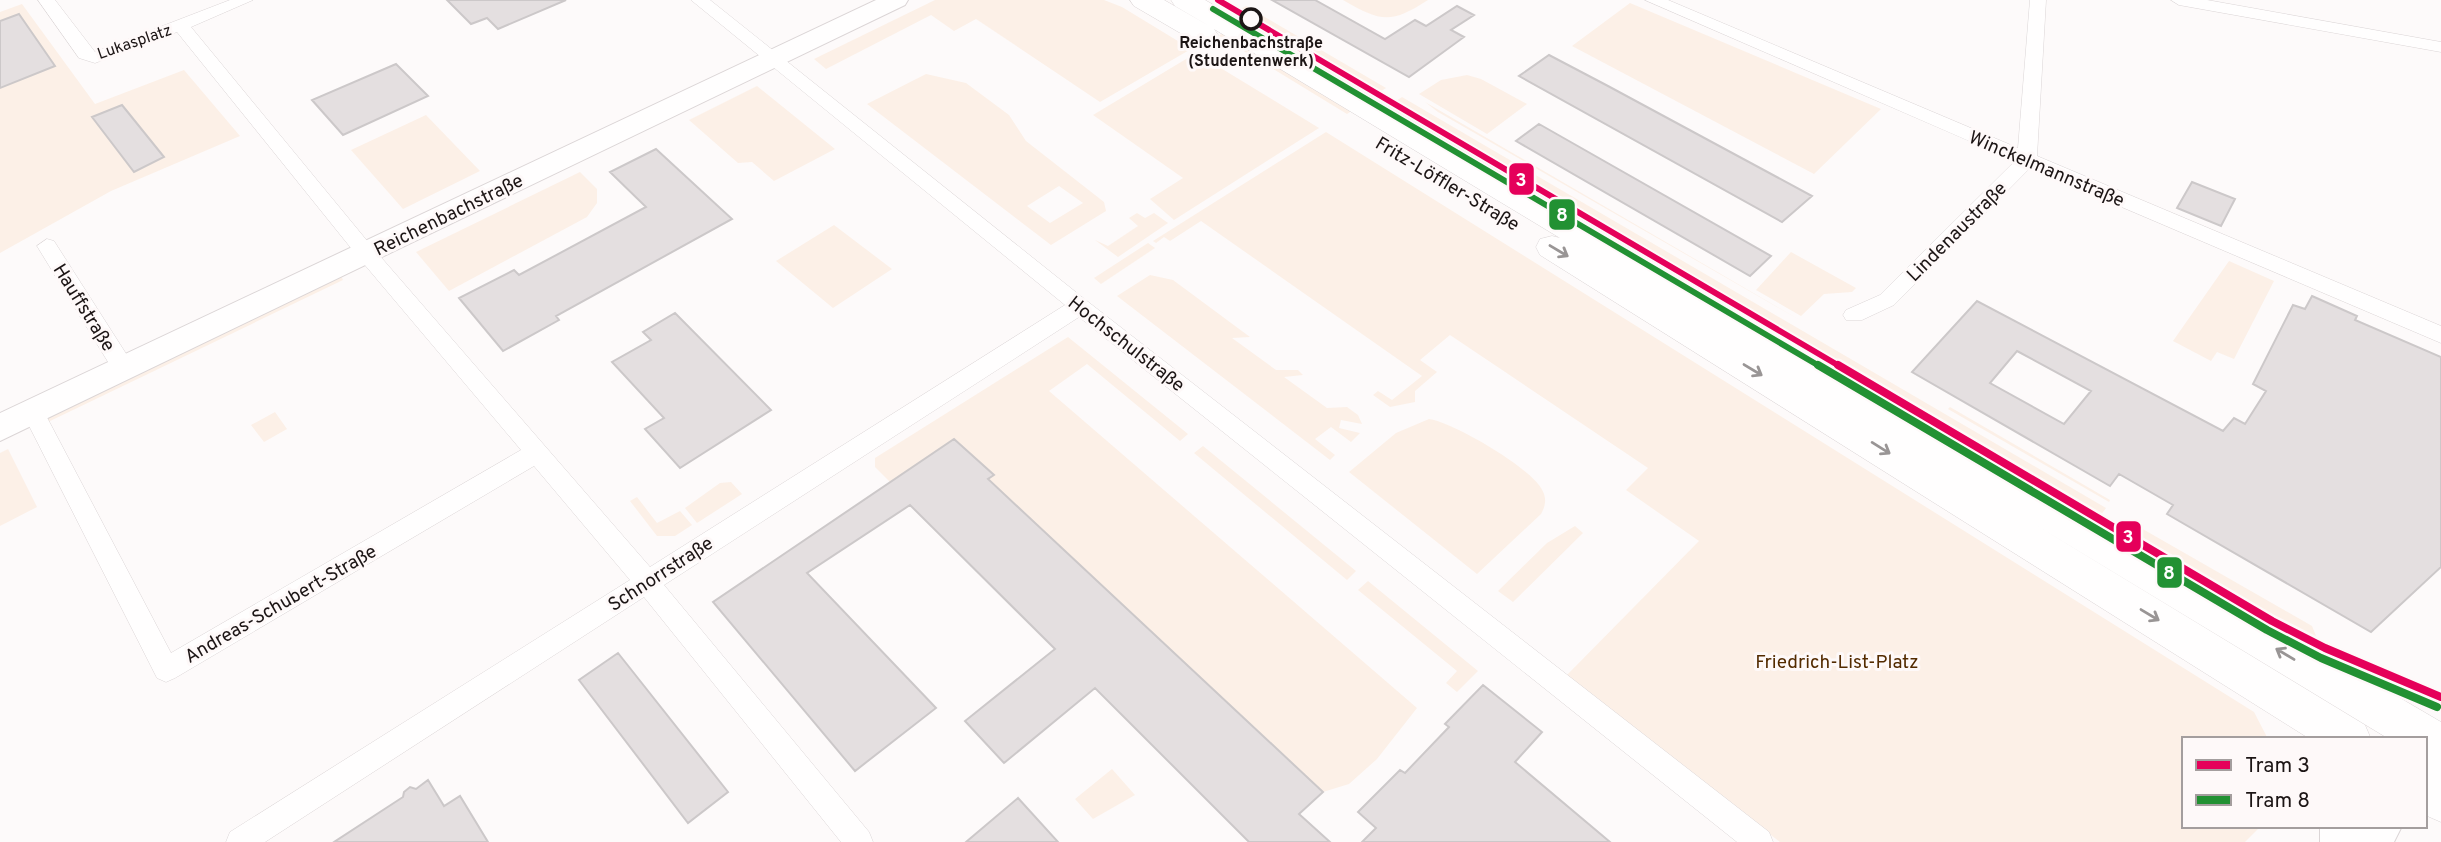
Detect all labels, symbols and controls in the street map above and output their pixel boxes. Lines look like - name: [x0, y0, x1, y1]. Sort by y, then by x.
- marker: Reichenbachstraße (Studentenwerk): [1240, 8, 1262, 30]
- street label: Lukasplatz: [95, 21, 174, 65]
- place label: Reichenbachstraße (Studentenwerk): [1179, 34, 1323, 72]
- street label: Winckelmannstraße: [1965, 126, 2128, 213]
- street label: Fritz-Löffler-Straße: [1370, 132, 1524, 237]
- line badge: 3: [1508, 162, 1535, 196]
- street label: Reichenbachstraße: [370, 169, 527, 262]
- text: 3: [1515, 169, 1527, 193]
- street label: Lindenaustraße: [1902, 177, 2013, 288]
- line badge: 8: [1548, 198, 1576, 231]
- text: 8: [1556, 204, 1568, 228]
- one-way arrow: [1548, 244, 1568, 258]
- street label: Hauffstraße: [47, 260, 120, 356]
- street label: Hochschulstraße: [1062, 291, 1189, 398]
- one-way arrow: [1743, 363, 1763, 377]
- one-way arrow: [1870, 442, 1890, 456]
- line badge: 3: [2115, 520, 2142, 553]
- text: 3: [2122, 526, 2134, 550]
- street label: Schnorrstraße: [604, 532, 718, 618]
- street label: Andreas-Schubert-Straße: [181, 540, 381, 670]
- line badge: 8: [2156, 556, 2183, 589]
- text: 8: [2163, 562, 2175, 586]
- one-way arrow: [2139, 608, 2159, 622]
- one-way arrow: [2275, 647, 2295, 661]
- park label: Friedrich-List-Platz: [1755, 651, 1919, 675]
- legend: [2182, 737, 2427, 828]
- text: Tram 3: [2245, 753, 2310, 780]
- text: Tram 8: [2245, 788, 2310, 815]

